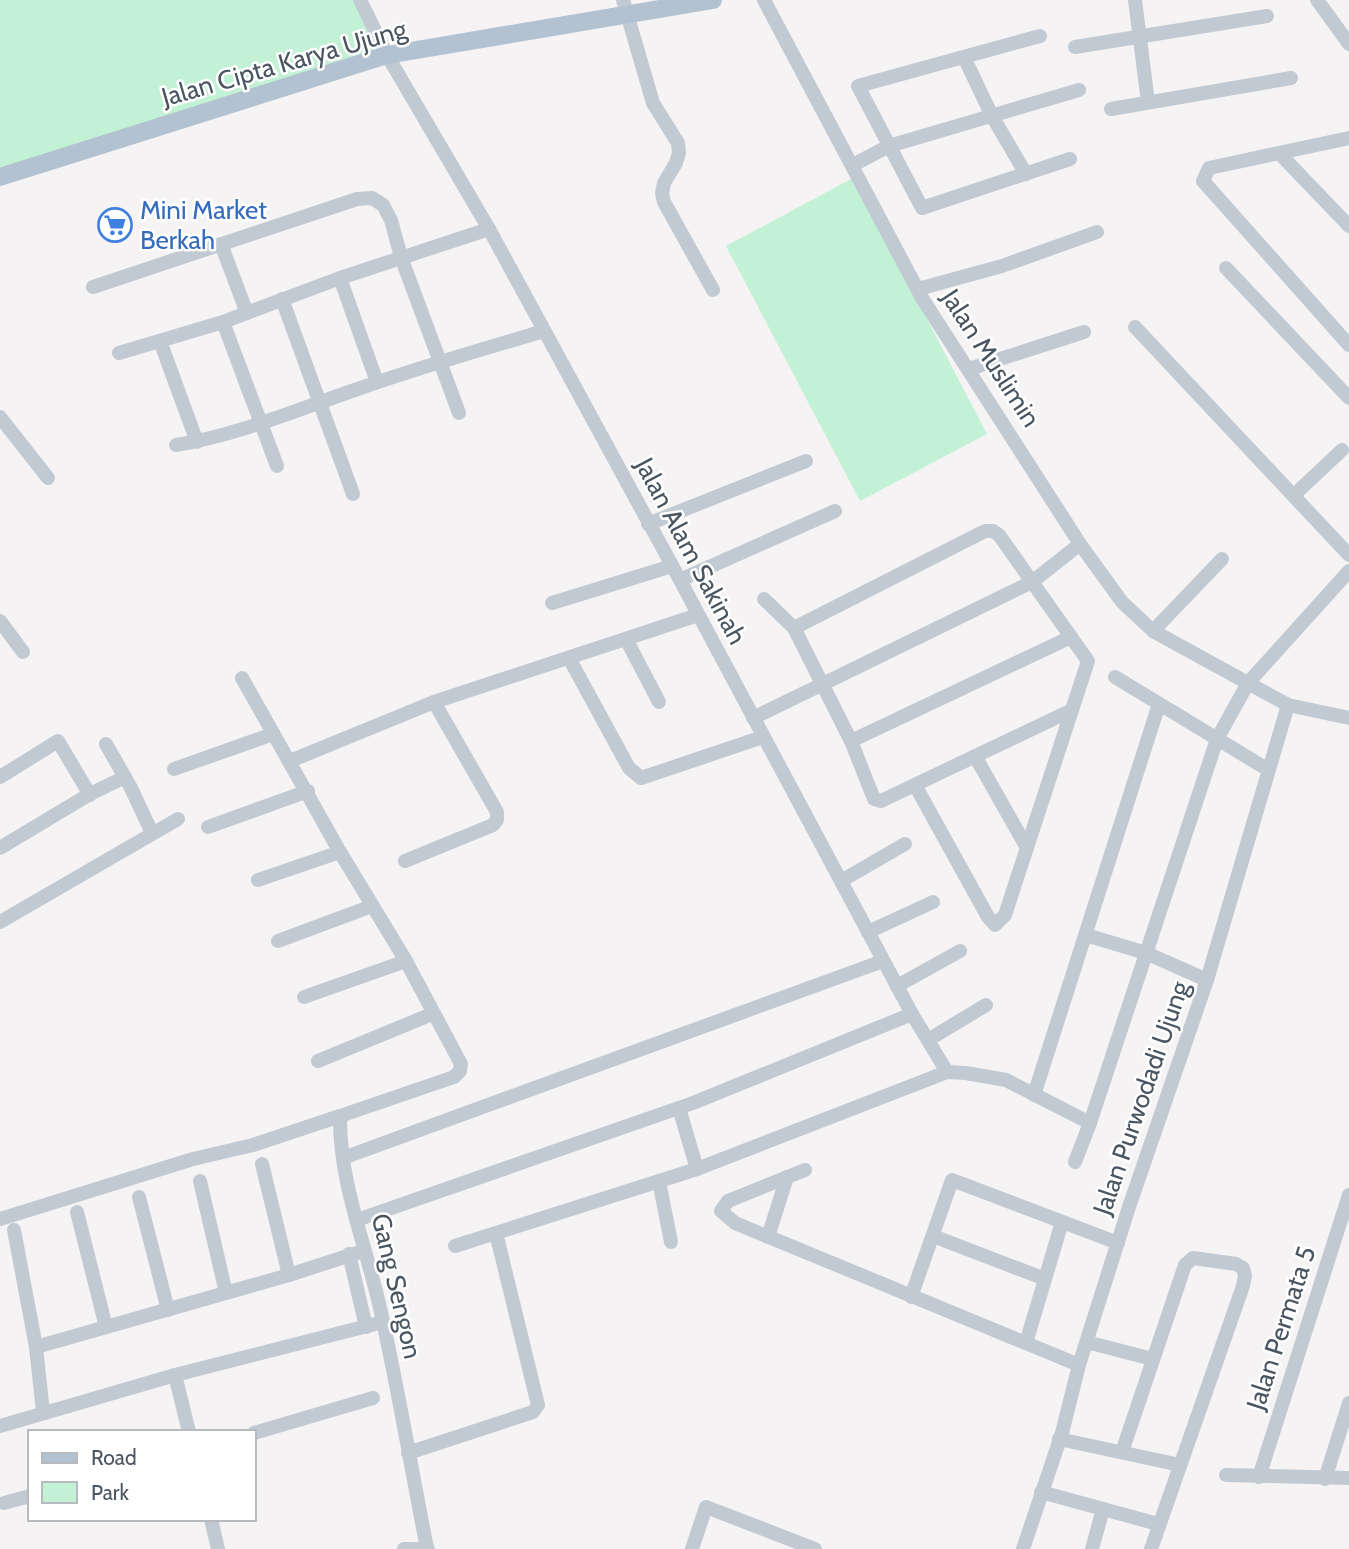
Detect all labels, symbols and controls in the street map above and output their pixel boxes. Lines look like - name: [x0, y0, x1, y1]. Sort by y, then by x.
- street label: Jalan Cipta Karya Ujung: [157, 12, 411, 114]
- place label: Mini Market Berkah: [140, 194, 267, 256]
- supermarket icon: Mini Market Berkah: [96, 206, 134, 244]
- street label: Jalan Muslimin: [934, 282, 1047, 433]
- street label: Jalan Alam Sakinah: [628, 451, 754, 650]
- street label: Jalan Purwodadi Ujung: [1086, 976, 1196, 1220]
- street label: Gang Sengon: [365, 1210, 429, 1362]
- street label: Jalan Permata 5: [1239, 1242, 1322, 1415]
- legend: [28, 1430, 256, 1521]
- text: Road: [91, 1445, 137, 1470]
- text: Park: [91, 1480, 129, 1505]

